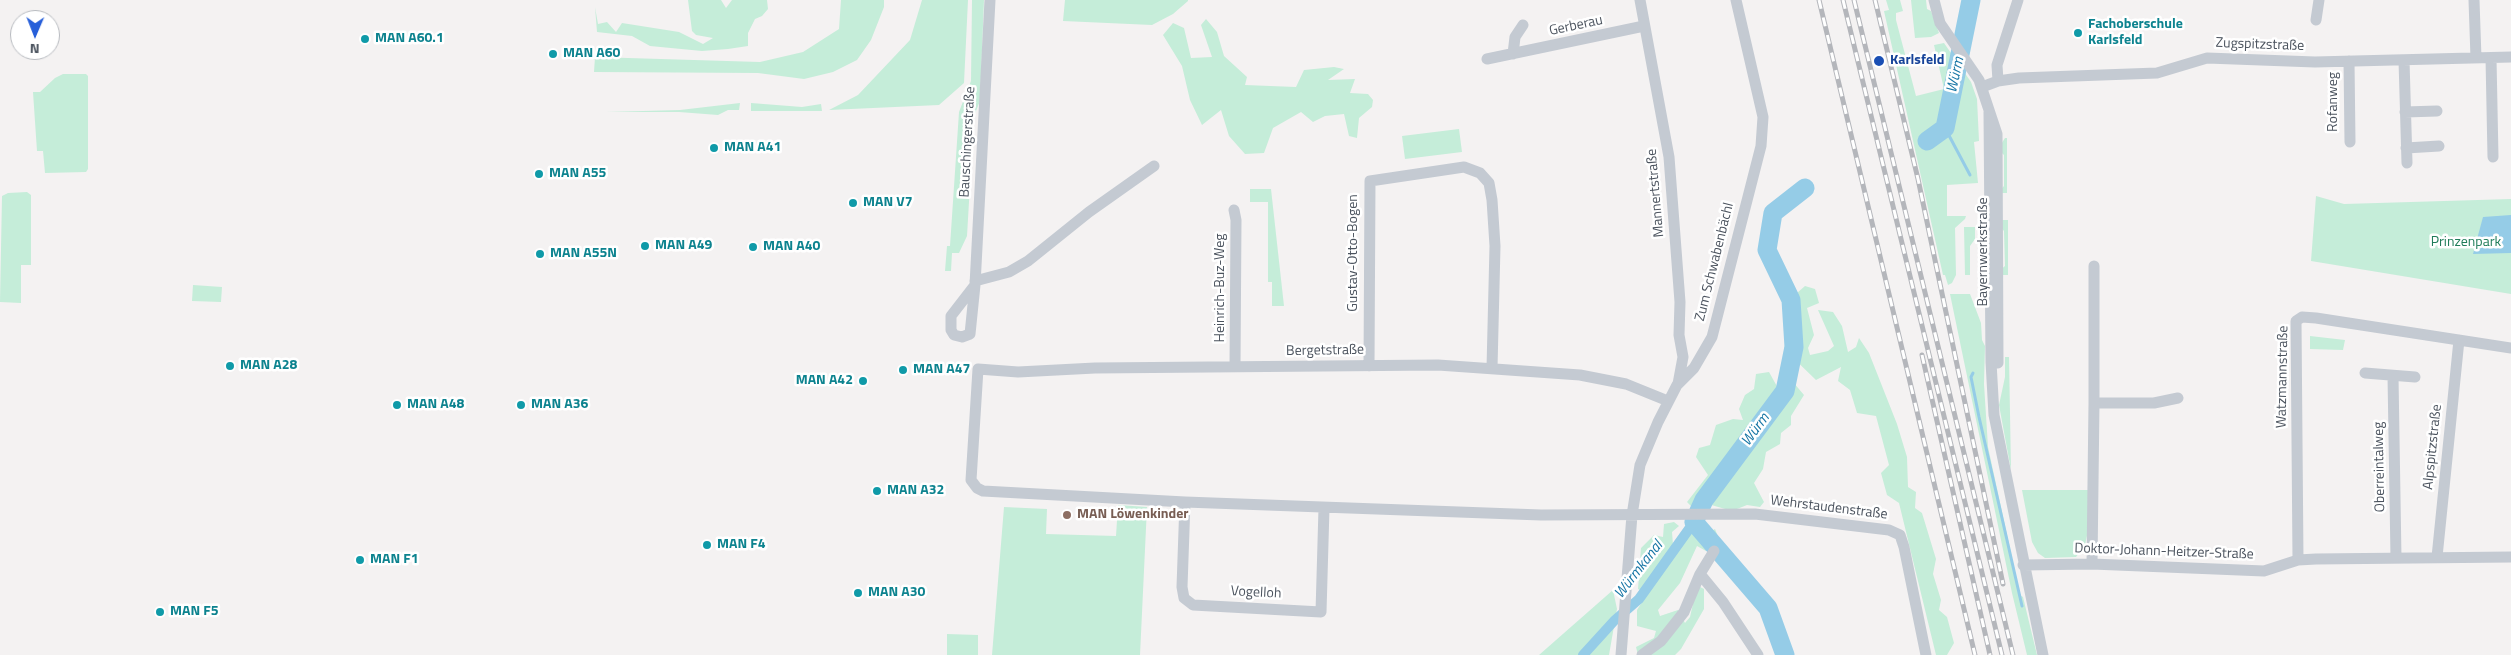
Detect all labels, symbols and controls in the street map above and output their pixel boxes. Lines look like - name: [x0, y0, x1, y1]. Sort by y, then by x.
- north arrow: [10, 10, 60, 60]
- street label: Gerberau: [1548, 12, 1604, 40]
- place label: Fachoberschule Karlsfeld: [2088, 17, 2183, 49]
- marker: Fachoberschule Karlsfeld: [2072, 27, 2084, 39]
- place label: MAN A60.1: [375, 31, 444, 47]
- marker: MAN A60.1: [359, 33, 371, 45]
- street label: Zugspitzstraße: [2215, 35, 2305, 55]
- text: N: [30, 39, 40, 60]
- place label: MAN A60: [563, 46, 620, 62]
- marker: MAN A60: [547, 48, 559, 60]
- place label: Karlsfeld: [1890, 53, 1945, 69]
- marker: Karlsfeld: [1872, 54, 1886, 68]
- water label: Würm: [1943, 55, 1969, 95]
- street label: Rofanweg: [2326, 72, 2342, 132]
- street label: Bauschingerstraße: [957, 86, 979, 198]
- place label: MAN A41: [724, 140, 781, 156]
- marker: MAN A41: [708, 142, 720, 154]
- street label: Mannertstraße: [1644, 148, 1668, 238]
- place label: MAN A55: [549, 166, 606, 182]
- marker: MAN A55: [533, 168, 545, 180]
- street label: Gustav-Otto-Bogen: [1346, 194, 1362, 312]
- place label: MAN V7: [863, 195, 913, 211]
- marker: MAN V7: [847, 197, 859, 209]
- street label: Bayernwerkstraße: [1976, 197, 1992, 307]
- street label: Zum Schwabenbächl: [1692, 201, 1738, 323]
- street label: Heinrich-Buz-Weg: [1213, 234, 1229, 342]
- park label: Prinzenpark: [2431, 235, 2501, 251]
- place label: MAN A49: [655, 238, 712, 254]
- place label: MAN A40: [763, 239, 820, 255]
- marker: MAN A49: [639, 240, 651, 252]
- marker: MAN A40: [747, 241, 759, 253]
- place label: MAN A55N: [550, 246, 617, 262]
- marker: MAN A55N: [534, 248, 546, 260]
- street label: Watzmannstraße: [2274, 326, 2292, 428]
- street label: Bergetstraße: [1286, 342, 1364, 360]
- place label: MAN A28: [240, 358, 297, 374]
- marker: MAN A28: [224, 360, 236, 372]
- place label: MAN A47: [913, 362, 970, 378]
- marker: MAN A47: [897, 364, 909, 376]
- place label: MAN A42: [796, 373, 853, 389]
- marker: MAN A42: [857, 375, 869, 387]
- place label: MAN A48: [407, 397, 464, 413]
- place label: MAN A36: [531, 397, 588, 413]
- marker: MAN A48: [391, 399, 403, 411]
- marker: MAN A36: [515, 399, 527, 411]
- street label: Alpspitzstraße: [2420, 404, 2446, 490]
- water label: Würm: [1738, 410, 1774, 450]
- street label: Oberreintalweg: [2371, 421, 2389, 513]
- place label: MAN A32: [887, 483, 944, 499]
- marker: MAN A32: [871, 485, 883, 497]
- street label: Wehrstaudenstraße: [1770, 492, 1888, 524]
- place label: MAN Löwenkinder: [1077, 507, 1189, 523]
- marker: MAN Löwenkinder: [1061, 509, 1073, 521]
- place label: MAN F4: [717, 537, 765, 553]
- water label: Würmkanal: [1611, 538, 1667, 602]
- marker: MAN F4: [701, 539, 713, 551]
- street label: Doktor-Johann-Heitzer-Straße: [2074, 540, 2254, 564]
- place label: MAN F1: [370, 552, 418, 568]
- marker: MAN F1: [354, 554, 366, 566]
- street label: Vogelloh: [1230, 583, 1282, 603]
- place label: MAN A30: [868, 585, 925, 601]
- marker: MAN A30: [852, 587, 864, 599]
- place label: MAN F5: [170, 604, 218, 620]
- marker: MAN F5: [154, 606, 166, 618]

